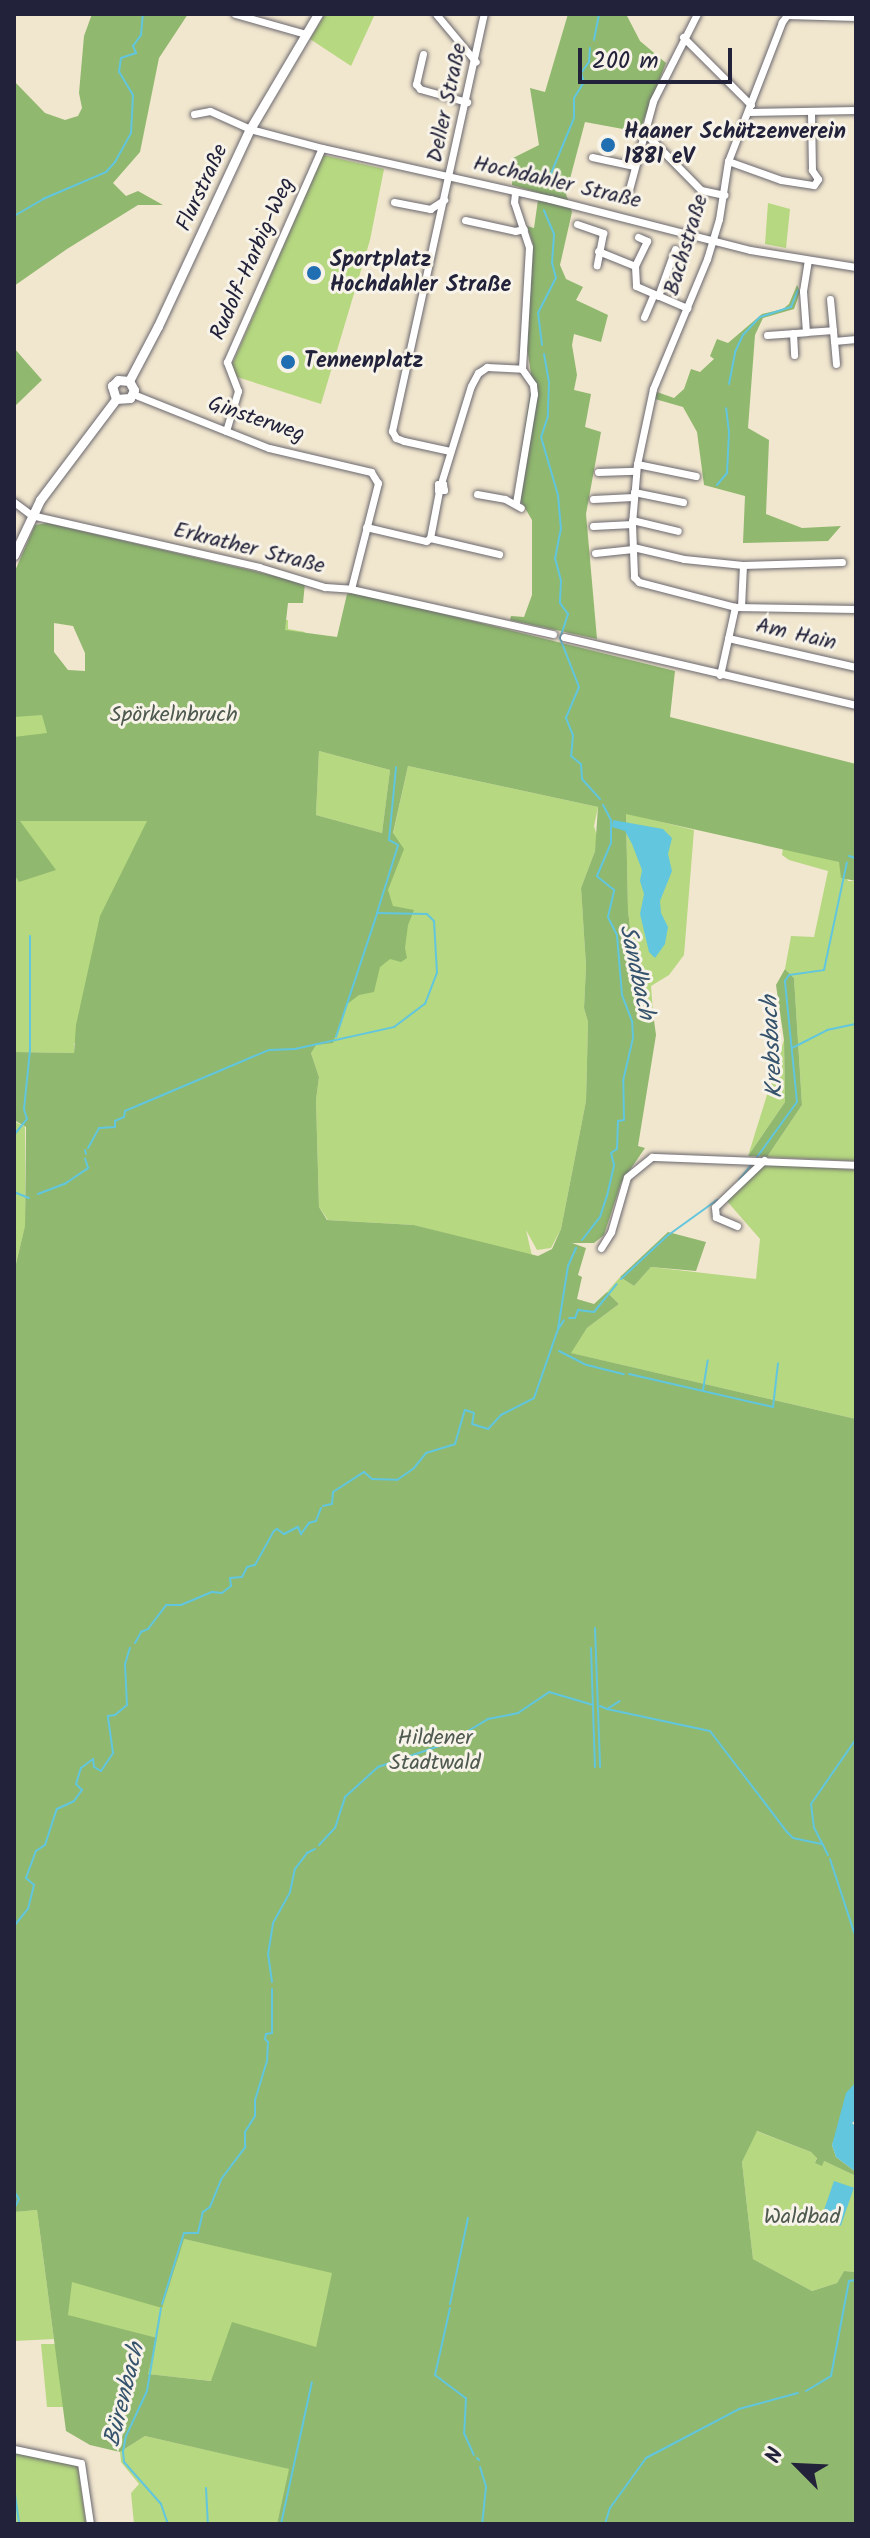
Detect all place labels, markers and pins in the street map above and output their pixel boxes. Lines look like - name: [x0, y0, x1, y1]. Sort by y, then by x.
- place label: Haaner Schützenverein 1881 eV: [624, 119, 846, 170]
- marker: Haaner Schützenverein 1881 eV: [599, 136, 617, 154]
- place label: Sportplatz Hochdahler Straße: [330, 247, 511, 298]
- marker: Sportplatz Hochdahler Straße: [305, 264, 323, 282]
- place label: Tennenplatz: [304, 349, 423, 375]
- marker: Tennenplatz: [279, 353, 297, 371]

